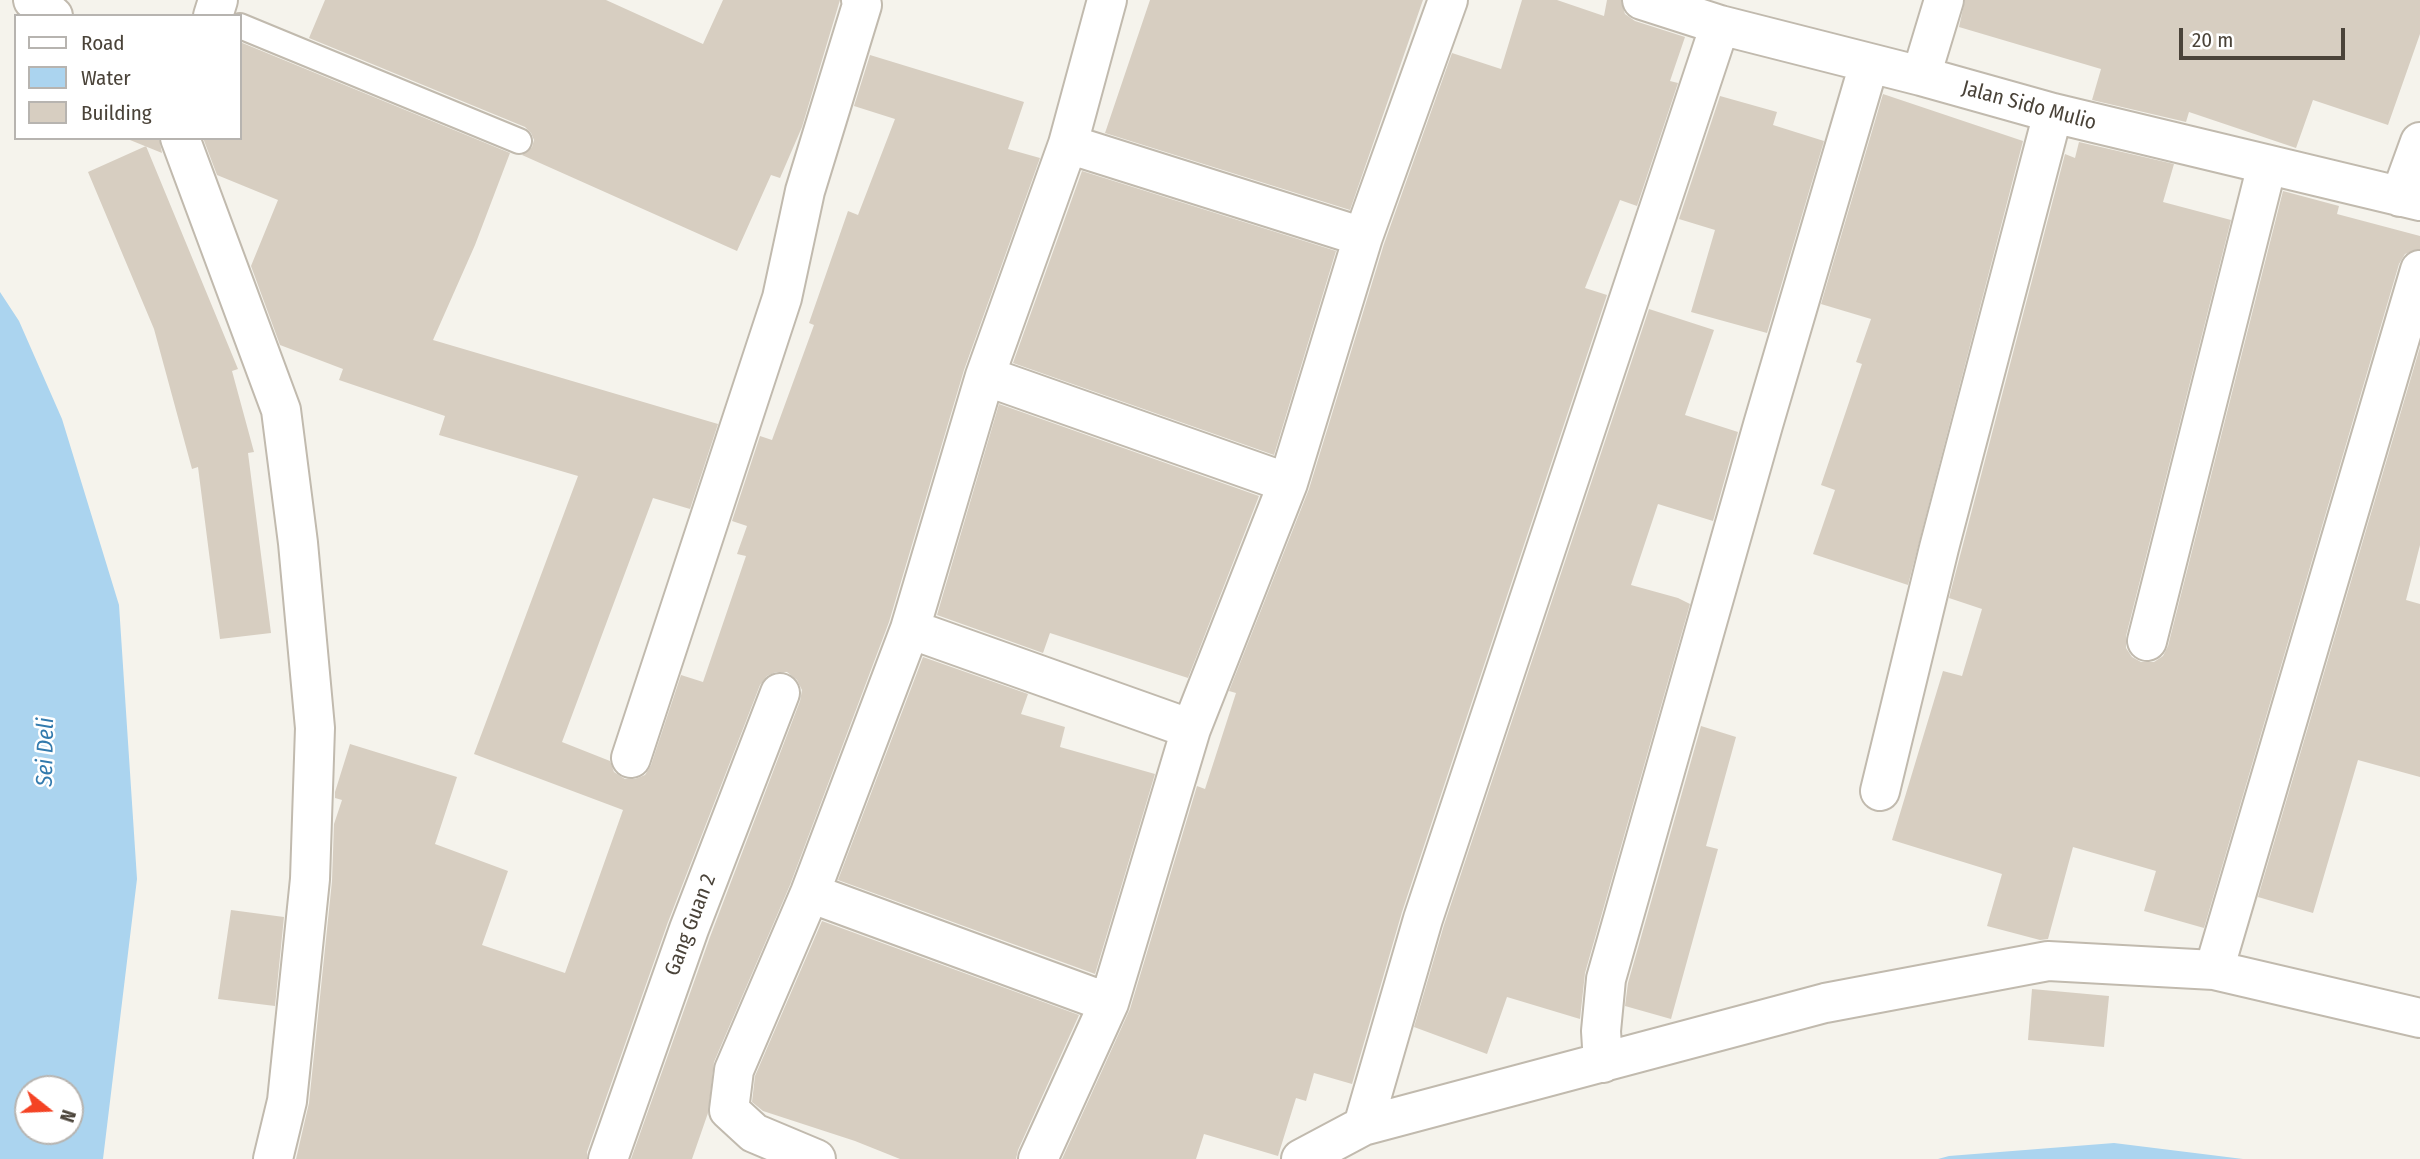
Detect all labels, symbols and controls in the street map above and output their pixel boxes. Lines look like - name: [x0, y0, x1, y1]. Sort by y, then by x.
- legend: [14, 14, 242, 140]
- scale bar: [2182, 14, 2348, 58]
- text: 20 m: [2192, 27, 2233, 53]
- text: Road: [81, 30, 125, 56]
- text: Water: [81, 65, 131, 91]
- street label: Jalan Sido Mulio: [1959, 76, 2099, 136]
- text: Building: [81, 100, 152, 126]
- water label: Sei Deli: [32, 717, 60, 787]
- street label: Gang Guan 2: [660, 871, 722, 979]
- north arrow: [14, 1075, 84, 1145]
- text: N: [55, 1107, 80, 1125]

